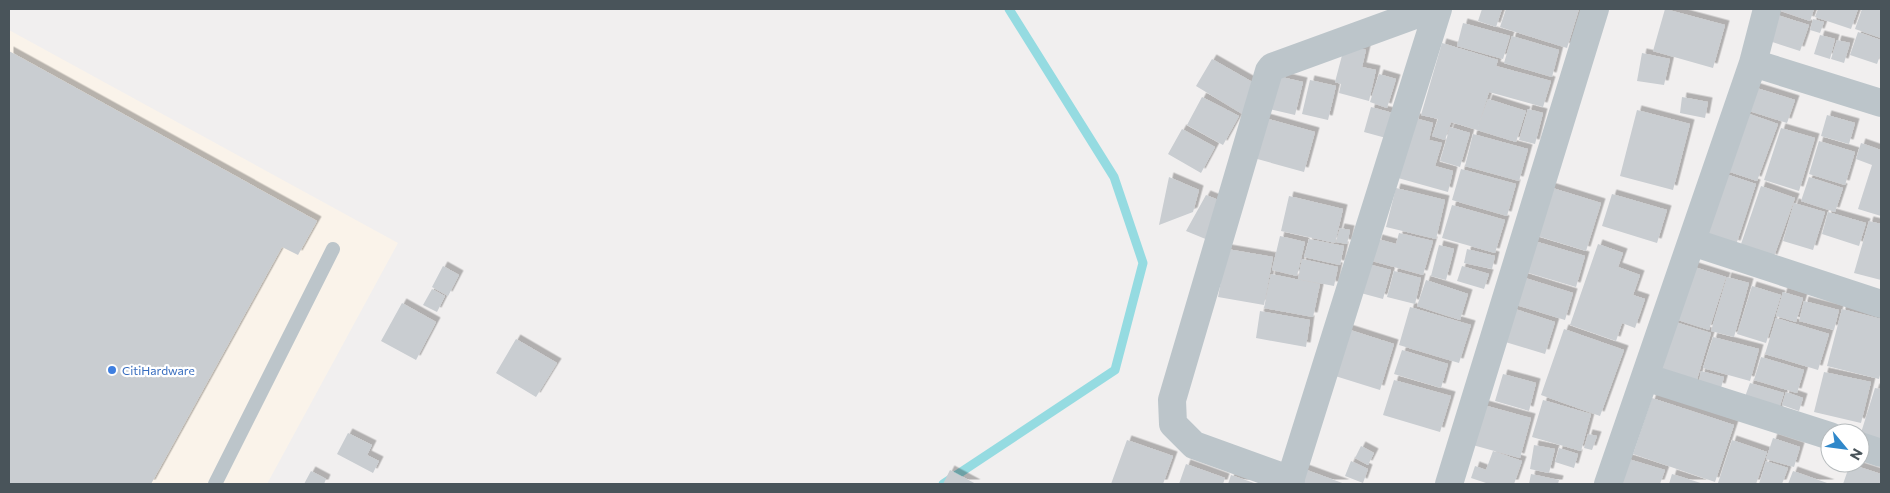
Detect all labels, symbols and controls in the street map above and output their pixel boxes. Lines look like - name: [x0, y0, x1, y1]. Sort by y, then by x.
- place label: CitiHardware: [122, 363, 195, 377]
- marker: CitiHardware: [106, 364, 118, 376]
- north arrow: [1820, 423, 1870, 473]
- text: N: [1847, 446, 1867, 463]

